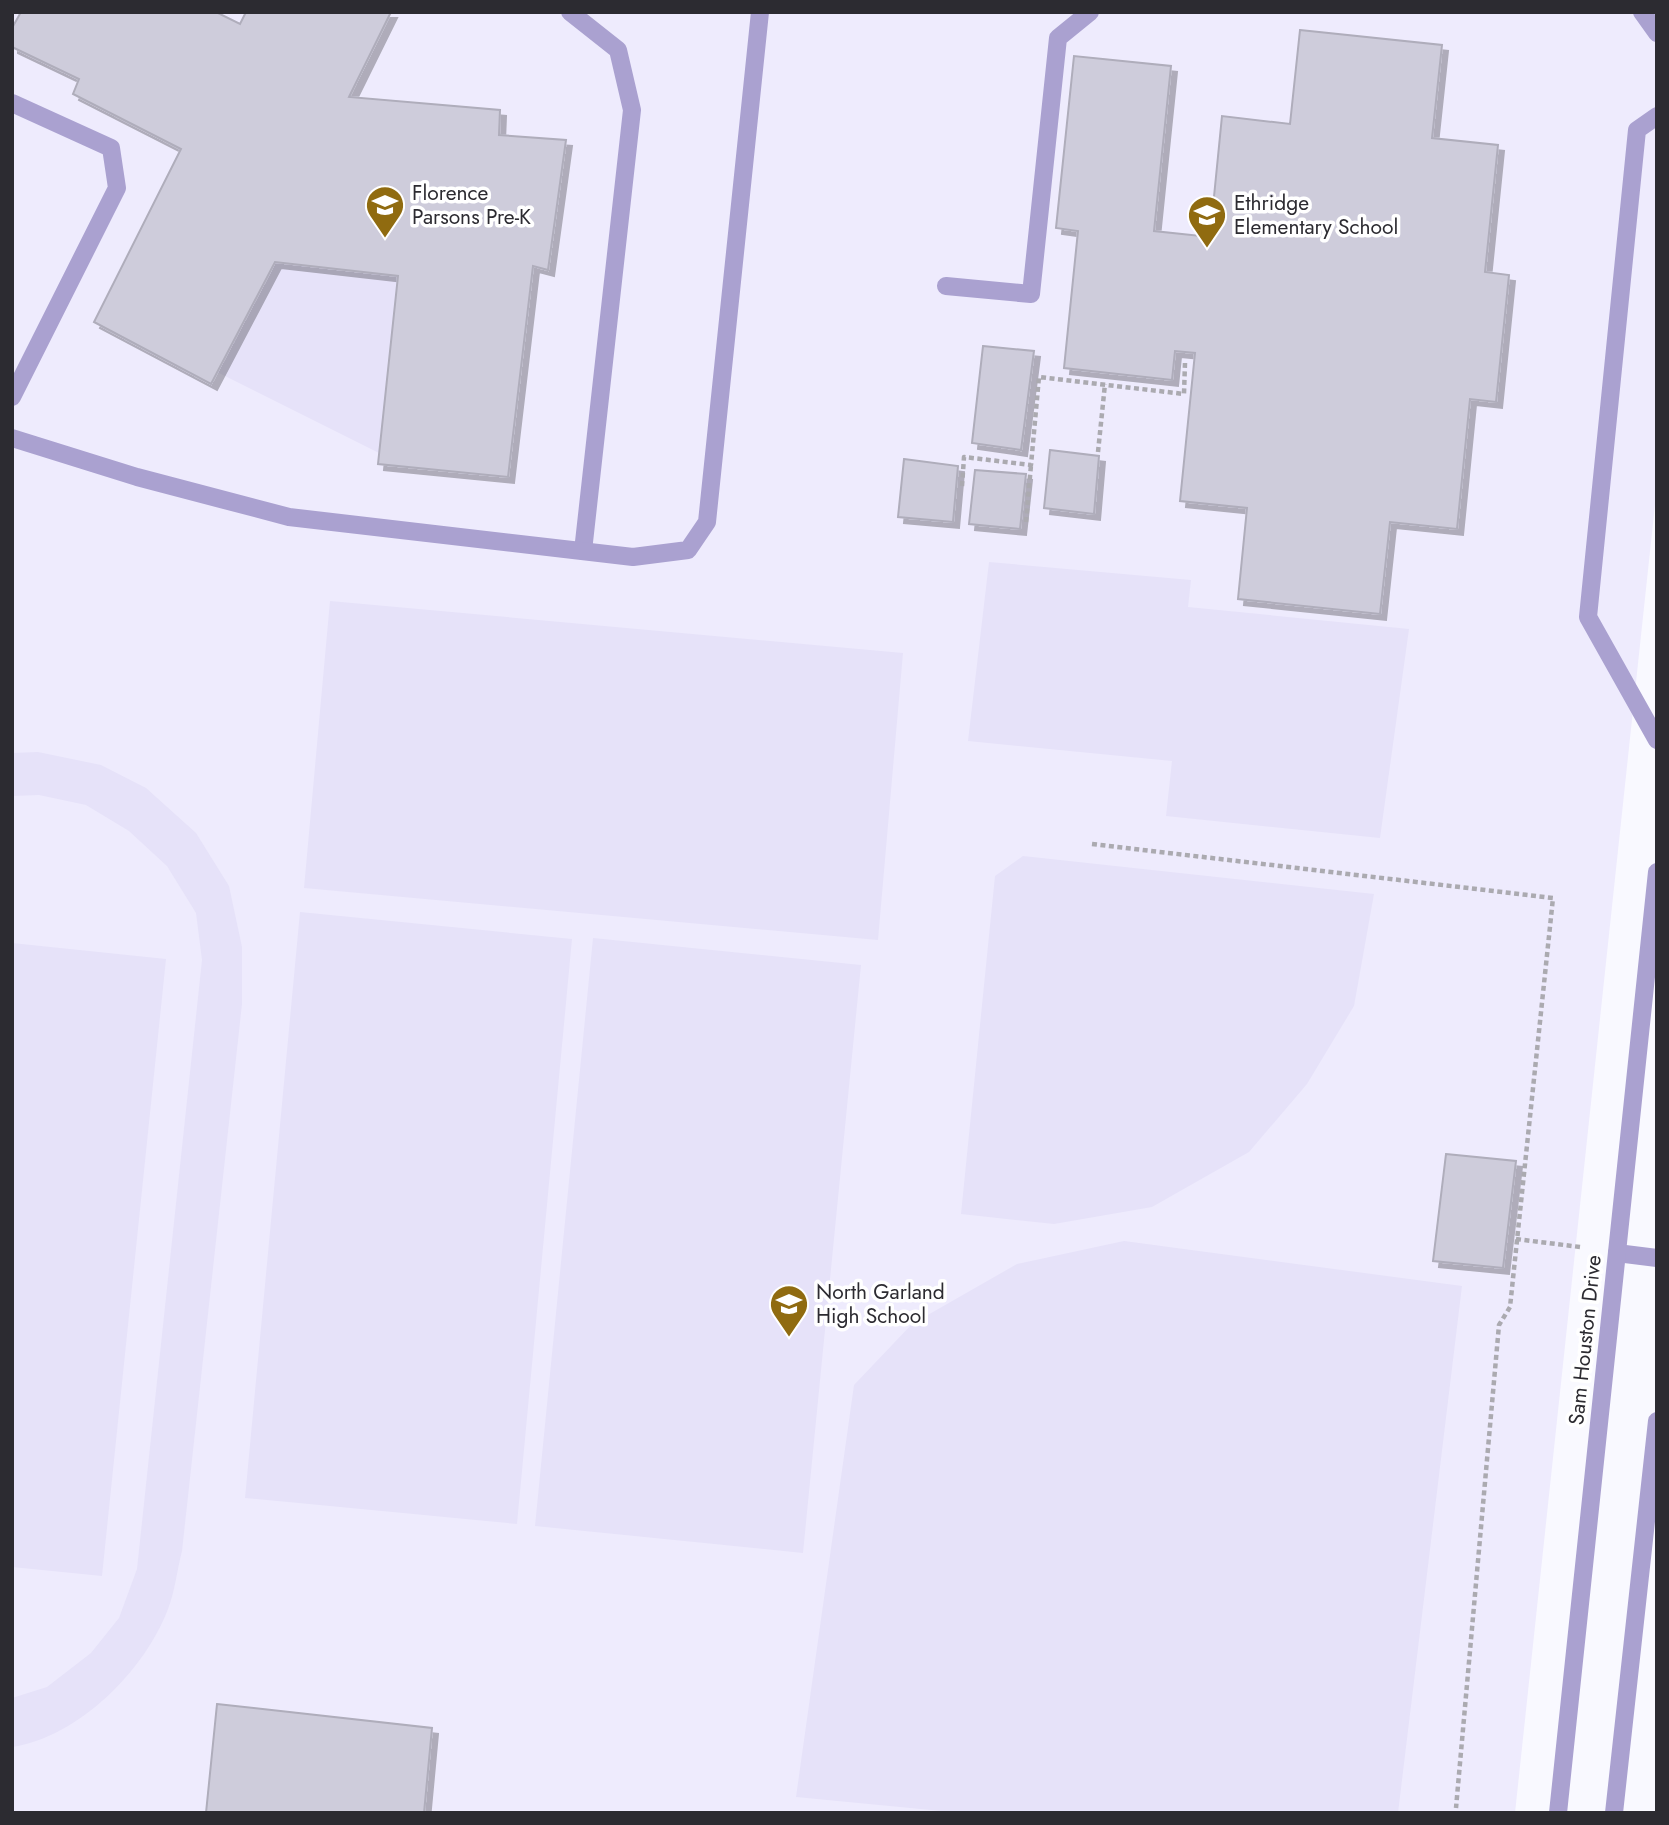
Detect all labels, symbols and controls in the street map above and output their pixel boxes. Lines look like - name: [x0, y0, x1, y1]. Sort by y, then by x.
- place label: Florence Parsons Pre-K: [412, 178, 531, 232]
- school or university icon: Florence Parsons Pre-K: [364, 184, 406, 239]
- place label: Ethridge Elementary School: [1234, 188, 1398, 242]
- school or university icon: Ethridge Elementary School: [1186, 194, 1228, 249]
- street label: Sam Houston Drive: [1561, 1253, 1609, 1426]
- place label: North Garland High School: [816, 1277, 945, 1331]
- school or university icon: North Garland High School: [768, 1283, 810, 1338]

